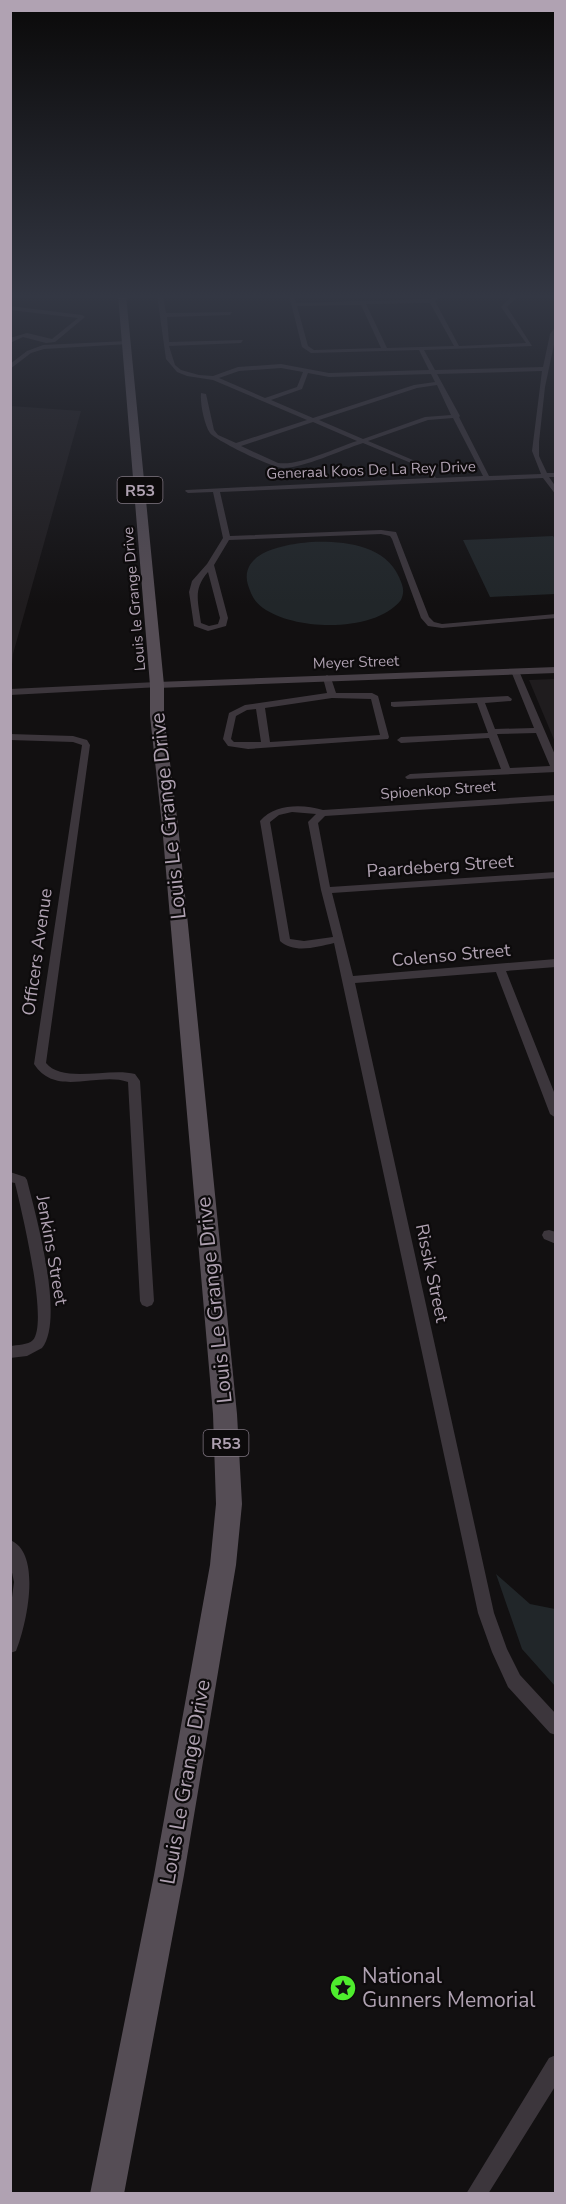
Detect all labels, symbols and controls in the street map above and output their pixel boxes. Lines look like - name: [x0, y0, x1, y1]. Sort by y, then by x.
- street label: Generaal Koos De La Rey Drive: [266, 456, 476, 484]
- road number: R53: [118, 477, 162, 503]
- street label: Louis le Grange Drive: [118, 526, 150, 672]
- street label: Meyer Street: [312, 650, 400, 674]
- street label: Louis Le Grange Drive: [143, 711, 193, 921]
- street label: Spioenkop Street: [380, 776, 497, 804]
- street label: Paardeberg Street: [366, 849, 515, 883]
- street label: Officers Avenue: [16, 887, 58, 1017]
- street label: Colenso Street: [391, 938, 512, 972]
- street label: Jenkins Street: [30, 1192, 74, 1308]
- street label: Louis Le Grange Drive: [189, 1195, 239, 1405]
- street label: Rissik Street: [410, 1221, 454, 1325]
- road number: R53: [204, 1430, 248, 1456]
- street label: Louis Le Grange Drive: [153, 1677, 217, 1887]
- place label: National Gunners Memorial: [362, 1962, 536, 2014]
- place icon: National Gunners Memorial: [328, 1973, 358, 2003]

